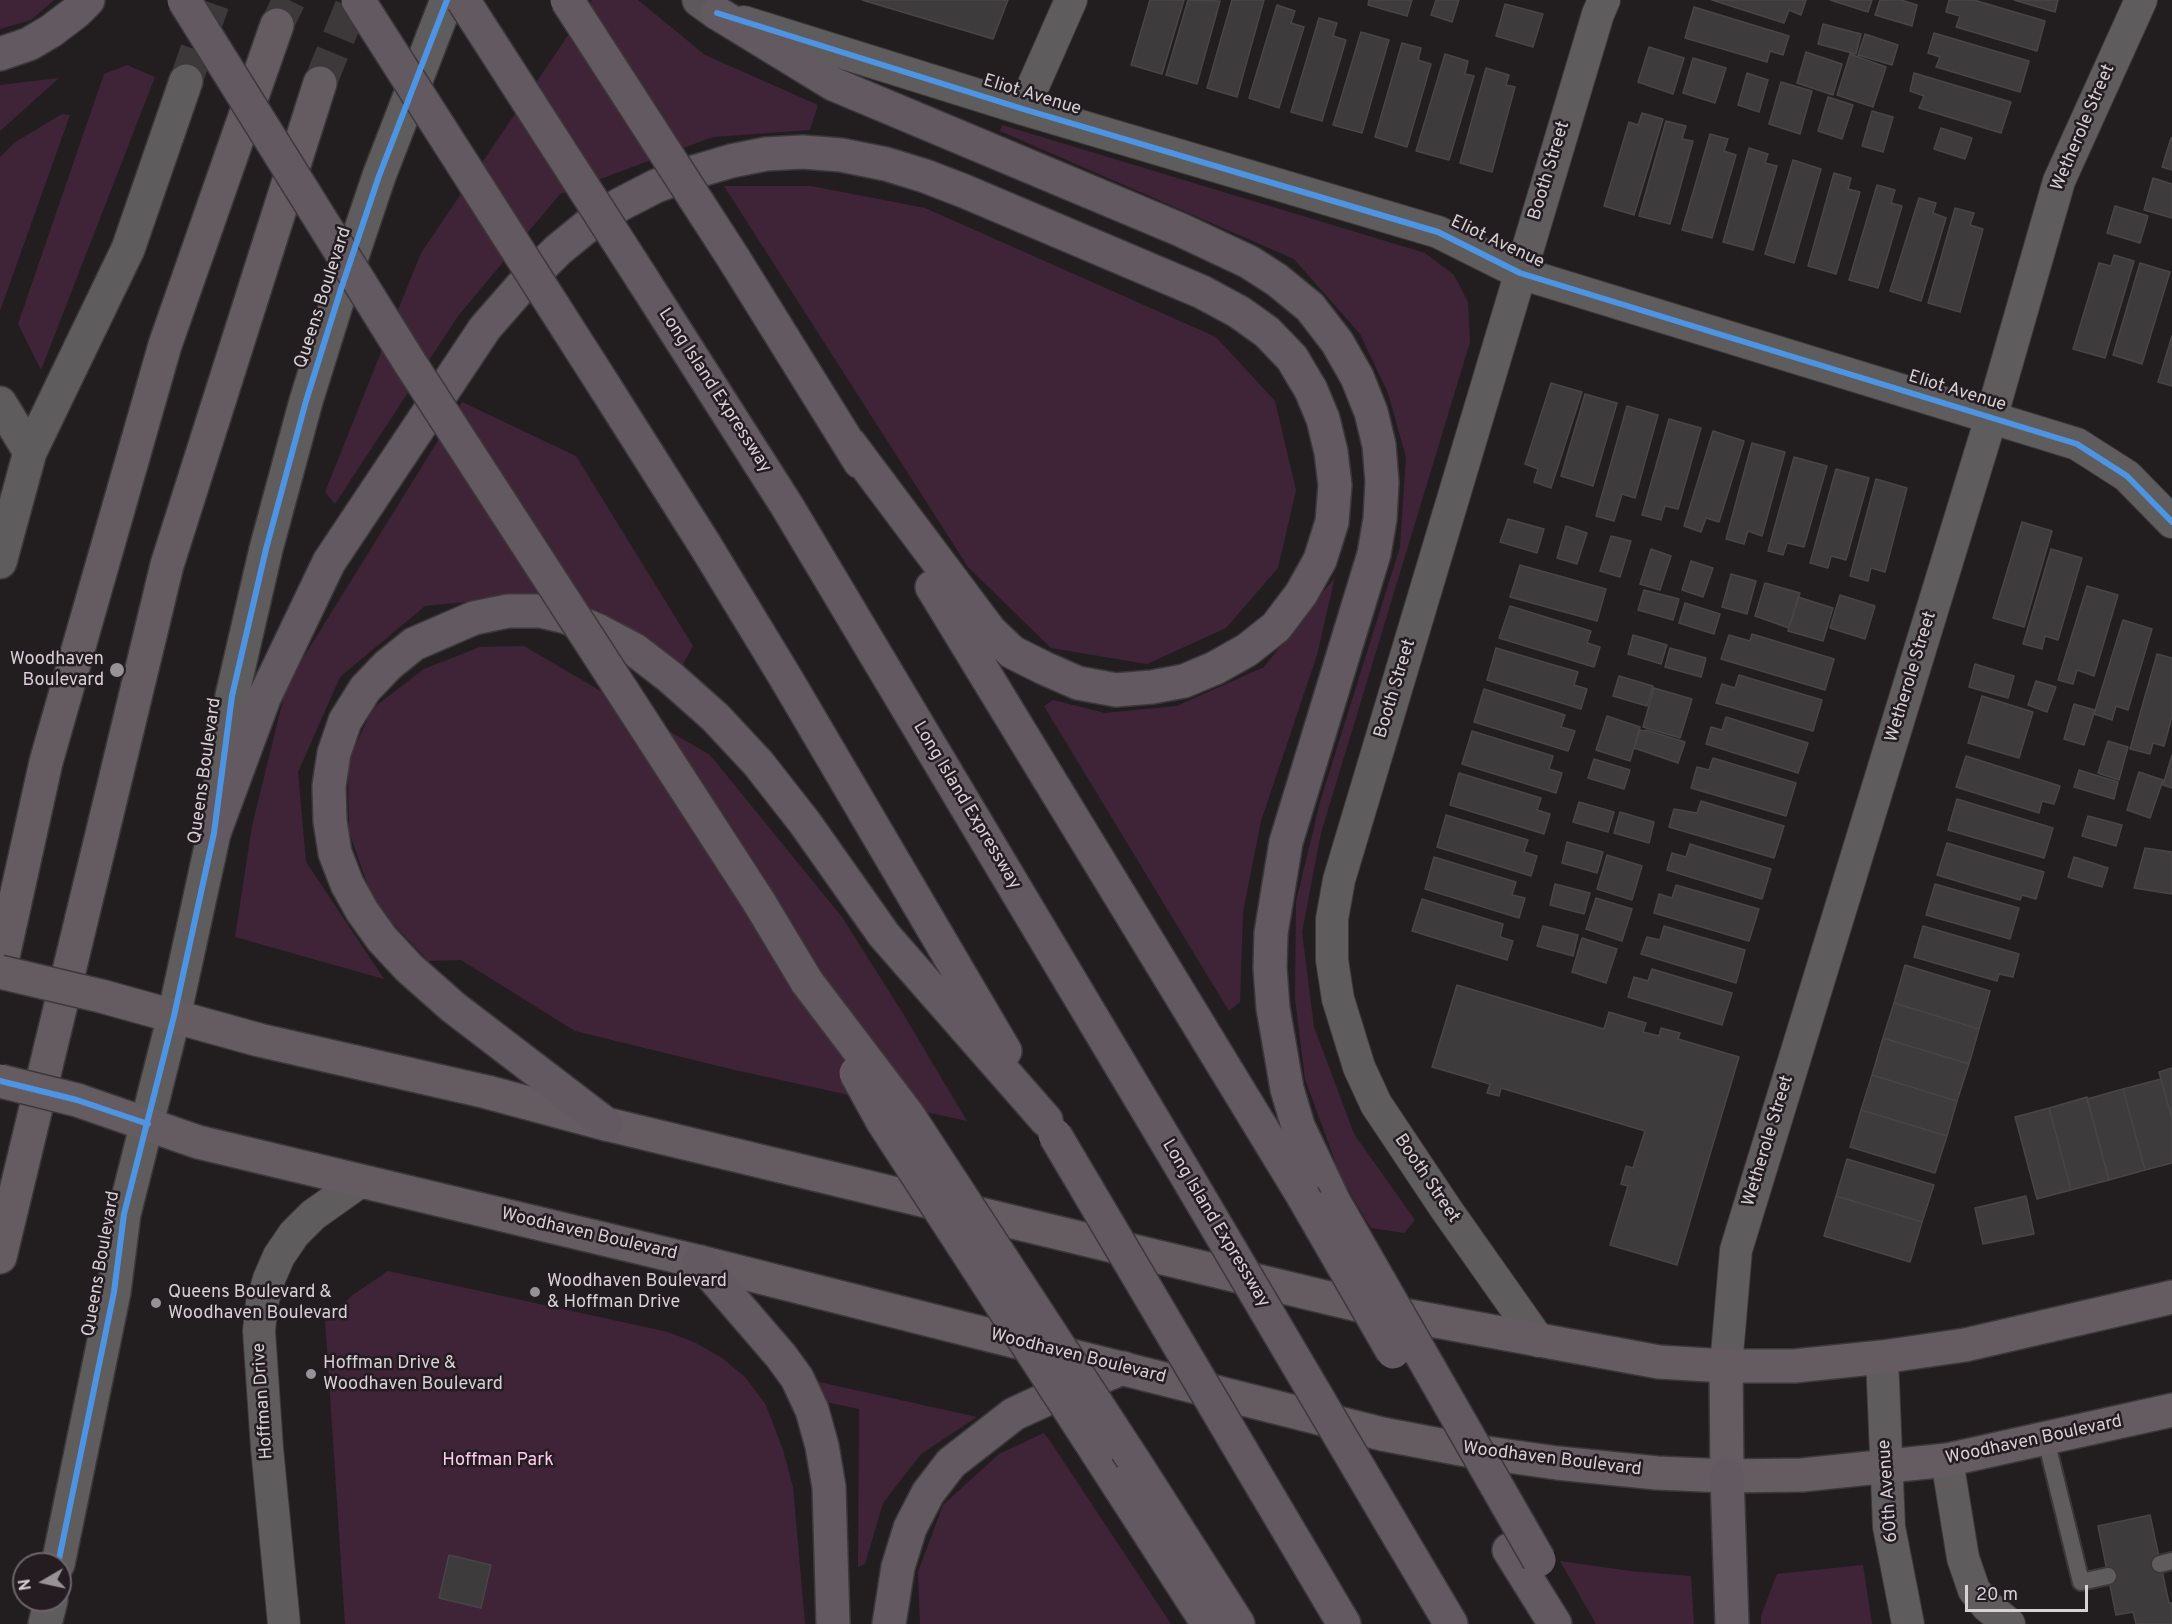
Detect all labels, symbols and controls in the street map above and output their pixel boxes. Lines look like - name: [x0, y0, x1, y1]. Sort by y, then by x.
- street label: Wetherole Street: [2048, 61, 2120, 195]
- street label: Eliot Avenue: [980, 71, 1084, 121]
- street label: Booth Street: [1525, 119, 1575, 223]
- street label: Eliot Avenue: [1447, 212, 1547, 274]
- street label: Queens Boulevard: [291, 225, 357, 371]
- street label: Long Island Expressway: [653, 305, 775, 477]
- street label: Eliot Avenue: [1905, 367, 2009, 417]
- street label: Wetherole Street: [1882, 609, 1942, 745]
- street label: Booth Street: [1371, 637, 1421, 741]
- place label: Woodhaven Boulevard: [10, 649, 104, 692]
- marker: Woodhaven Boulevard: [108, 661, 126, 679]
- street label: Queens Boulevard: [185, 697, 227, 845]
- street label: Long Island Expressway: [907, 718, 1025, 894]
- street label: Wetherole Street: [1739, 1073, 1799, 1209]
- street label: Booth Street: [1388, 1130, 1464, 1228]
- street label: Long Island Expressway: [1156, 1136, 1274, 1312]
- street label: Queens Boulevard: [79, 1190, 125, 1338]
- street label: Woodhaven Boulevard: [499, 1204, 679, 1266]
- place label: Woodhaven Boulevard & Hoffman Drive: [547, 1271, 727, 1314]
- place label: Queens Boulevard & Woodhaven Boulevard: [168, 1282, 348, 1324]
- marker: Woodhaven Boulevard & Hoffman Drive: [528, 1285, 542, 1299]
- marker: Queens Boulevard & Woodhaven Boulevard: [149, 1296, 163, 1310]
- street label: Woodhaven Boulevard: [988, 1325, 1168, 1389]
- street label: Hoffman Drive: [249, 1342, 279, 1460]
- place label: Hoffman Drive & Woodhaven Boulevard: [323, 1353, 503, 1396]
- marker: Hoffman Drive & Woodhaven Boulevard: [304, 1367, 318, 1381]
- street label: Woodhaven Boulevard: [1944, 1412, 2124, 1470]
- street label: Woodhaven Boulevard: [1461, 1438, 1643, 1482]
- street label: 60th Avenue: [1875, 1439, 1903, 1543]
- park label: Hoffman Park: [442, 1450, 554, 1472]
- north arrow: [12, 1552, 72, 1612]
- scale bar: [1968, 1573, 2091, 1611]
- text: N: [15, 1577, 37, 1592]
- text: 20 m: [1976, 1584, 2018, 1607]

